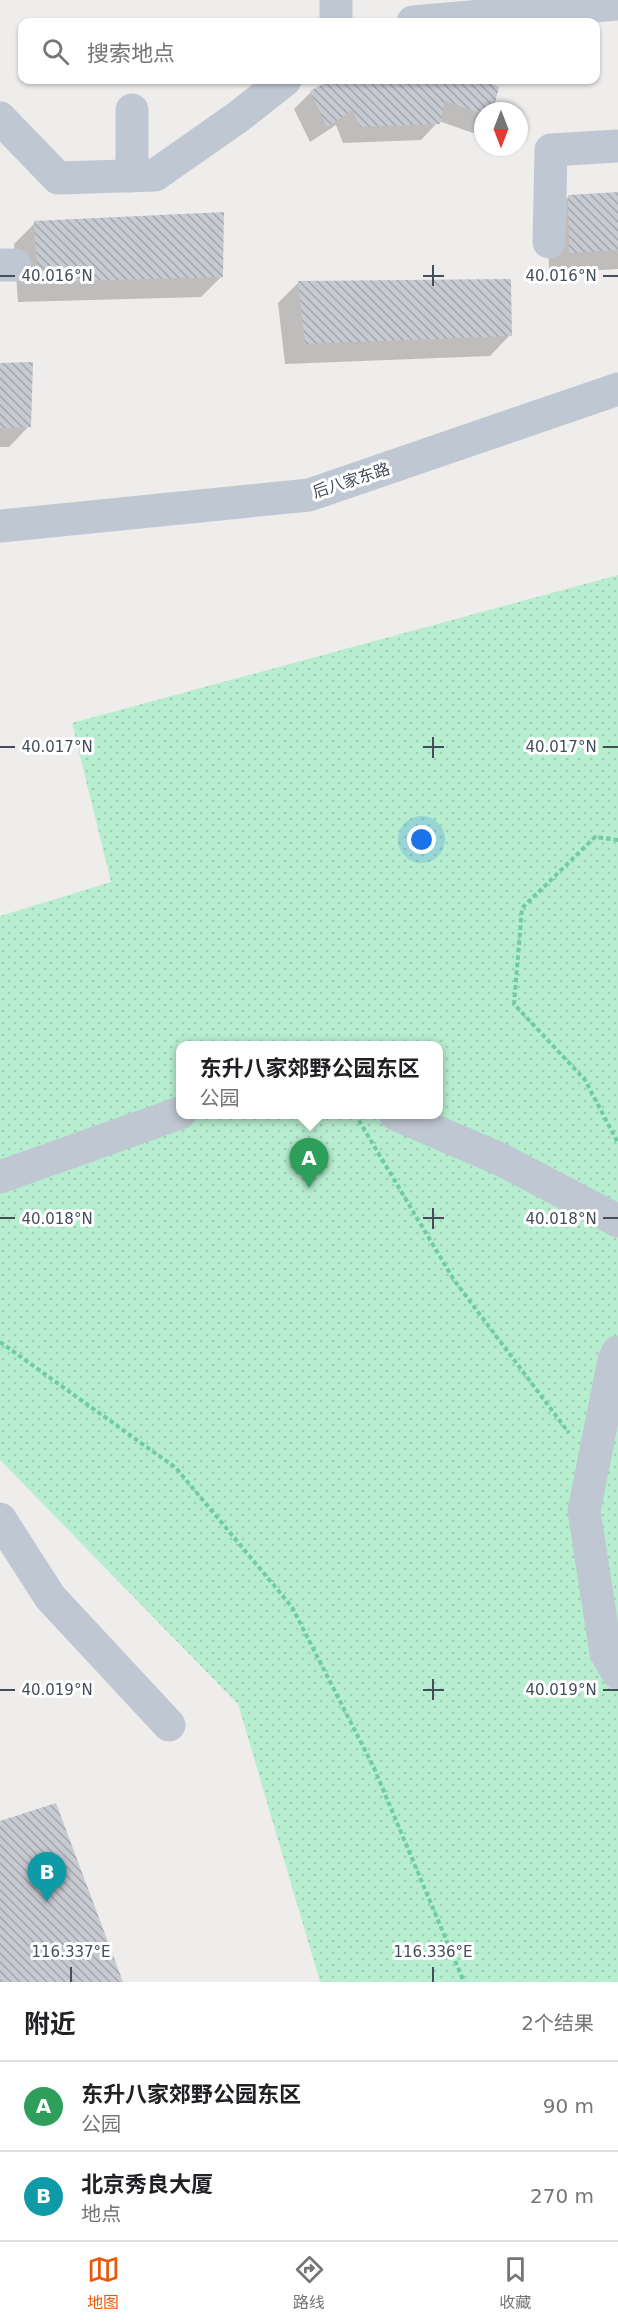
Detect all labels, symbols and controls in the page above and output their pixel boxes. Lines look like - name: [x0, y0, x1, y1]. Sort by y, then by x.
- search box: [18, 18, 600, 84]
- icon: search: [39, 35, 72, 68]
- text: 搜索地点: [87, 41, 175, 66]
- north arrow: [474, 102, 528, 156]
- text: 40.016°N: [21, 267, 93, 285]
- text: 40.016°N: [525, 267, 597, 285]
- street label: 后八家东路: [310, 459, 392, 502]
- text: 40.017°N: [21, 738, 93, 756]
- text: 40.017°N: [525, 738, 597, 756]
- your location: [407, 825, 436, 854]
- popup: [176, 1041, 443, 1119]
- text: 东升八家郊野公园东区: [199, 1056, 420, 1081]
- text: 公园: [199, 1086, 239, 1110]
- pin: A: [290, 1138, 328, 1188]
- text: 40.018°N: [21, 1210, 93, 1228]
- text: 40.018°N: [525, 1210, 597, 1228]
- text: 40.019°N: [21, 1681, 93, 1699]
- text: 40.019°N: [525, 1681, 597, 1699]
- pin: B: [28, 1852, 66, 1902]
- text: 116.337°E: [31, 1943, 111, 1961]
- text: 116.336°E: [393, 1943, 473, 1961]
- text: 附近: [24, 2009, 76, 2039]
- text: 2个结果: [521, 2011, 594, 2035]
- text: 东升八家郊野公园东区: [81, 2082, 301, 2107]
- text: A: [36, 2094, 51, 2118]
- text: 90 m: [543, 2094, 594, 2118]
- text: 公园: [81, 2112, 121, 2136]
- text: 北京秀良大厦: [81, 2172, 213, 2197]
- text: B: [36, 2184, 51, 2208]
- text: 270 m: [530, 2184, 594, 2208]
- text: 地点: [81, 2202, 121, 2226]
- tab: 地图: [87, 2253, 120, 2313]
- tab: 路线: [293, 2253, 326, 2313]
- tab: 收藏: [499, 2253, 532, 2313]

